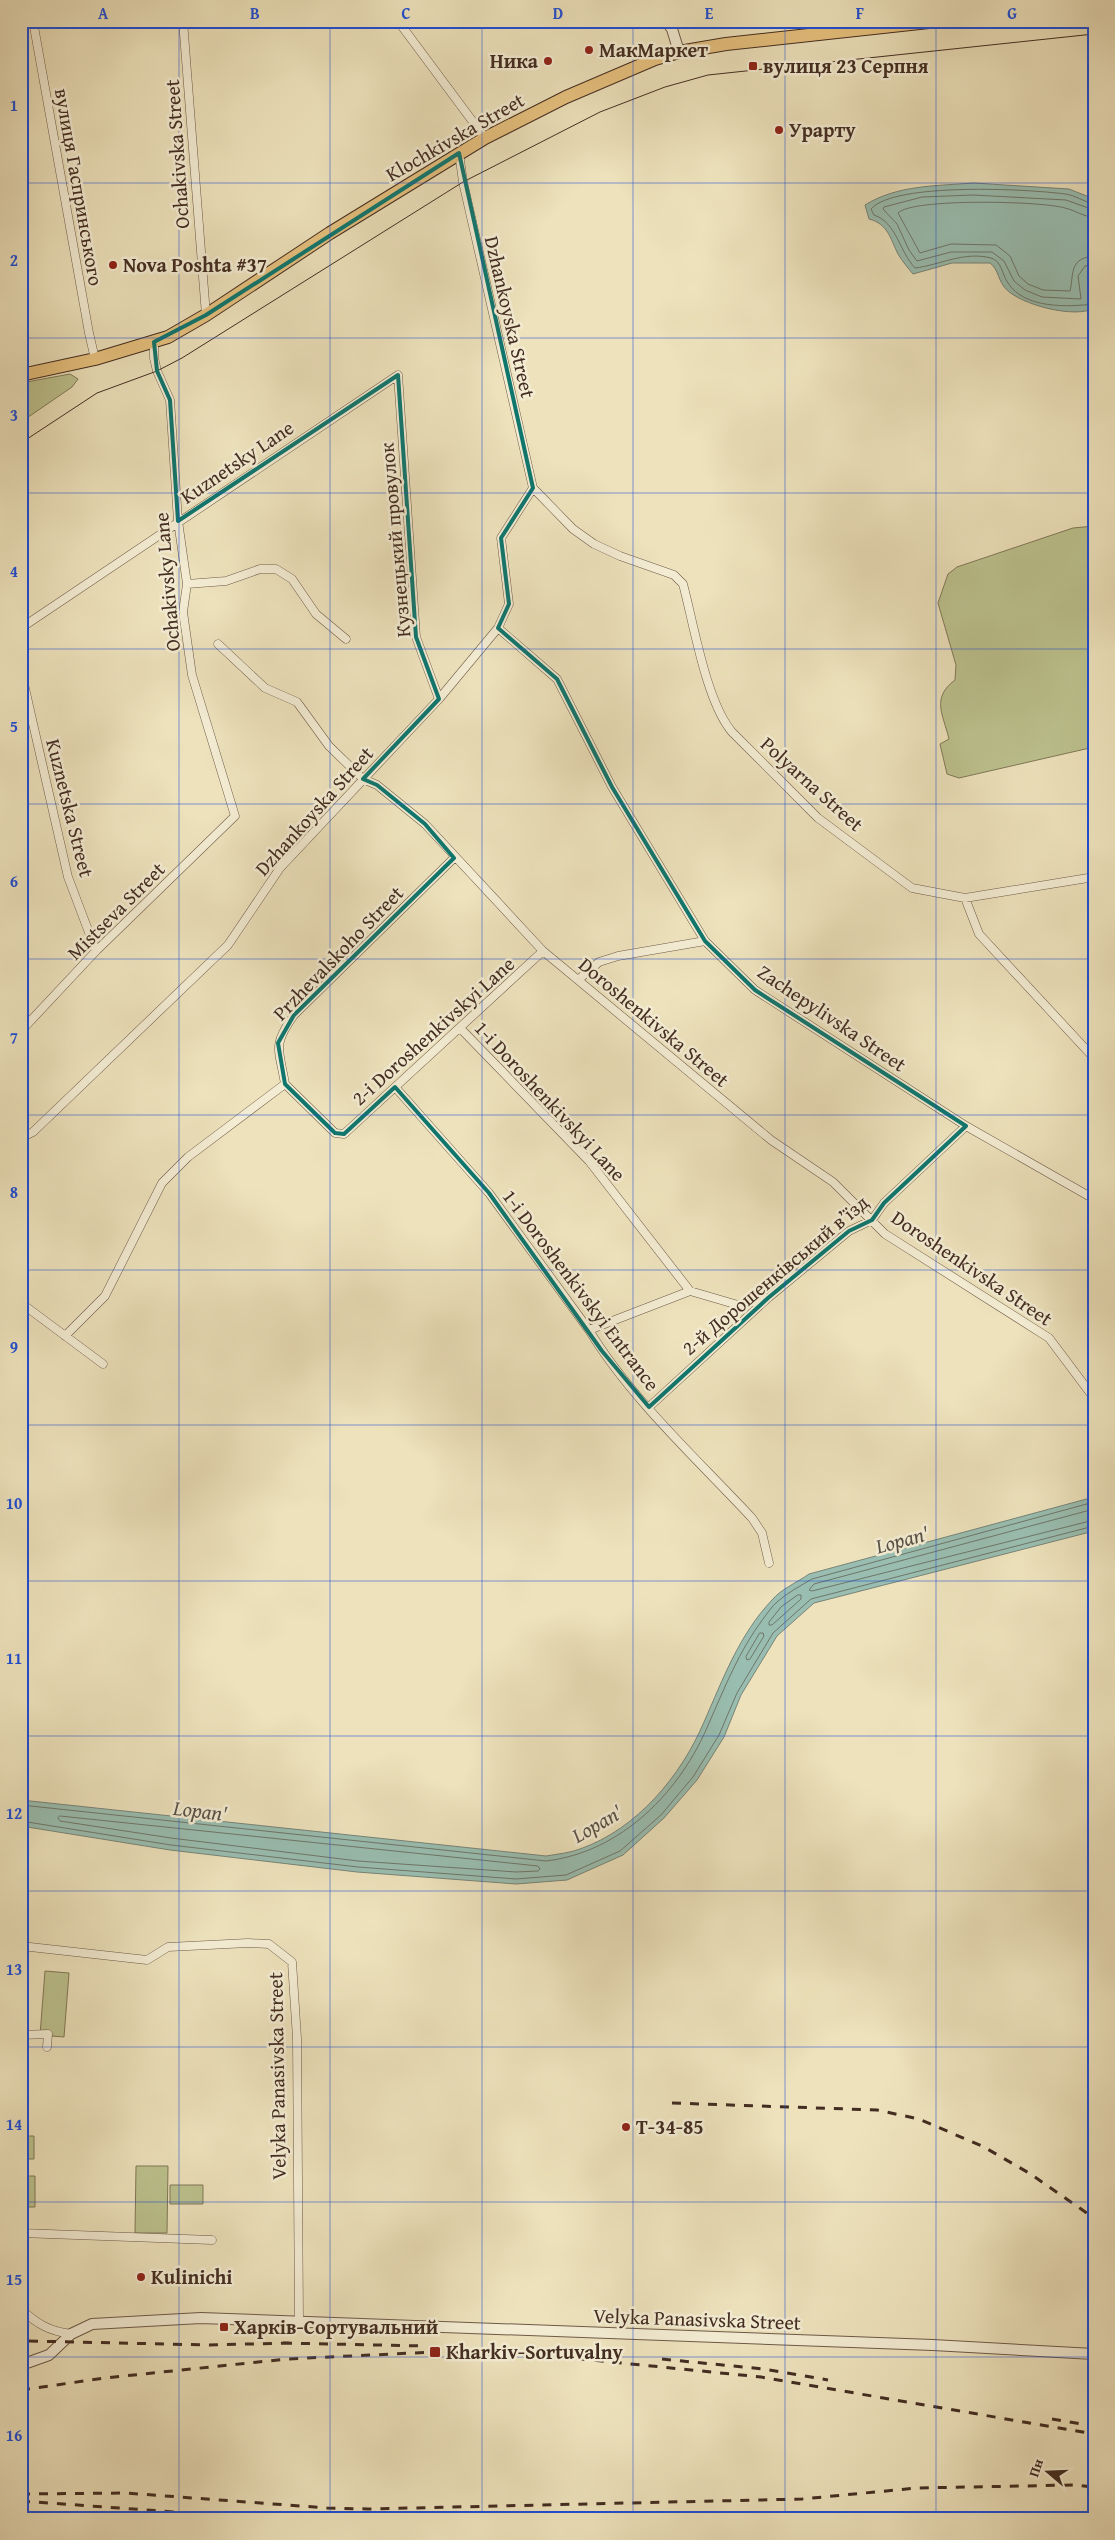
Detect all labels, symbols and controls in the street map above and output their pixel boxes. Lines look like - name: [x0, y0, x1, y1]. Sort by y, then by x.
- text: A: [98, 1, 109, 25]
- text: B: [250, 1, 260, 25]
- text: C: [401, 1, 411, 25]
- text: D: [553, 1, 563, 25]
- text: E: [705, 1, 714, 25]
- text: F: [856, 1, 864, 25]
- text: G: [1007, 1, 1017, 25]
- place label: МакМаркет: [599, 35, 708, 64]
- marker: МакМаркет: [583, 44, 595, 56]
- place label: Ника: [490, 46, 539, 75]
- place label: вулиця 23 Серпня: [763, 51, 929, 80]
- marker: Ника: [542, 55, 554, 67]
- marker: вулиця 23 Серпня: [747, 60, 759, 72]
- street label: Ochakivska Street: [157, 78, 196, 230]
- street label: Klochkivska Street: [380, 85, 529, 188]
- street label: вулиця Гаспринського: [48, 86, 111, 288]
- text: 1: [10, 93, 18, 117]
- place label: Урарту: [789, 115, 856, 144]
- marker: Урарту: [773, 124, 785, 136]
- street label: Dzhankoyska Street: [478, 233, 543, 401]
- text: 2: [10, 248, 18, 272]
- place label: Nova Poshta #37: [123, 250, 267, 279]
- marker: Nova Poshta #37: [107, 259, 119, 271]
- text: 3: [10, 403, 18, 427]
- street label: Kuznetsky Lane: [174, 413, 299, 510]
- street label: Кузнецький провулок: [371, 441, 417, 639]
- street label: Ochakivsky Lane: [146, 511, 187, 653]
- text: 4: [10, 559, 18, 583]
- text: 5: [10, 714, 18, 738]
- street label: Polyarna Street: [754, 729, 870, 838]
- street label: Kuznetska Street: [39, 736, 102, 880]
- street label: Dzhankoyska Street: [248, 740, 380, 882]
- street label: Mistseva Street: [60, 855, 171, 966]
- text: 6: [10, 869, 18, 893]
- street label: Przhevalskoho Street: [266, 879, 410, 1027]
- street label: 2-i Doroshenkivskyi Lane: [345, 949, 521, 1112]
- street label: Doroshenkivska Street: [573, 950, 736, 1093]
- street label: Zachepylivska Street: [752, 957, 912, 1078]
- street label: 1-i Doroshenkivskyi Lane: [468, 1014, 633, 1187]
- text: 7: [10, 1025, 18, 1049]
- text: 8: [10, 1180, 18, 1204]
- street label: 1-i Doroshenkivskyi Entrance: [496, 1183, 667, 1397]
- street label: 2-й Дорошенківський в’їзд: [675, 1188, 874, 1362]
- street label: Doroshenkivska Street: [886, 1203, 1059, 1332]
- text: 9: [10, 1335, 18, 1359]
- text: 10: [6, 1491, 22, 1515]
- water label: Lopan': [871, 1517, 932, 1562]
- text: 11: [6, 1646, 22, 1670]
- water label: Lopan': [171, 1792, 229, 1829]
- water label: Lopan': [565, 1796, 628, 1851]
- text: 12: [6, 1801, 22, 1825]
- text: 13: [6, 1957, 22, 1981]
- street label: Velyka Panasivska Street: [260, 1972, 293, 2180]
- text: 14: [6, 2112, 22, 2136]
- place label: Т-34-85: [636, 2112, 704, 2141]
- marker: Т-34-85: [620, 2121, 632, 2133]
- place label: Kulinichi: [151, 2262, 232, 2291]
- text: 15: [6, 2267, 22, 2291]
- marker: Kulinichi: [135, 2271, 147, 2283]
- street label: Velyka Panasivska Street: [593, 2300, 801, 2337]
- place label: Харків-Сортувальний: [234, 2312, 439, 2341]
- marker: Харків-Сортувальний: [218, 2321, 230, 2333]
- place label: Kharkіv-Sortuvalny: [446, 2337, 623, 2366]
- marker: Kharkіv-Sortuvalny: [428, 2345, 442, 2359]
- text: 16: [6, 2423, 22, 2447]
- north arrow: [1022, 2448, 1072, 2498]
- text: Пн: [1023, 2456, 1048, 2480]

